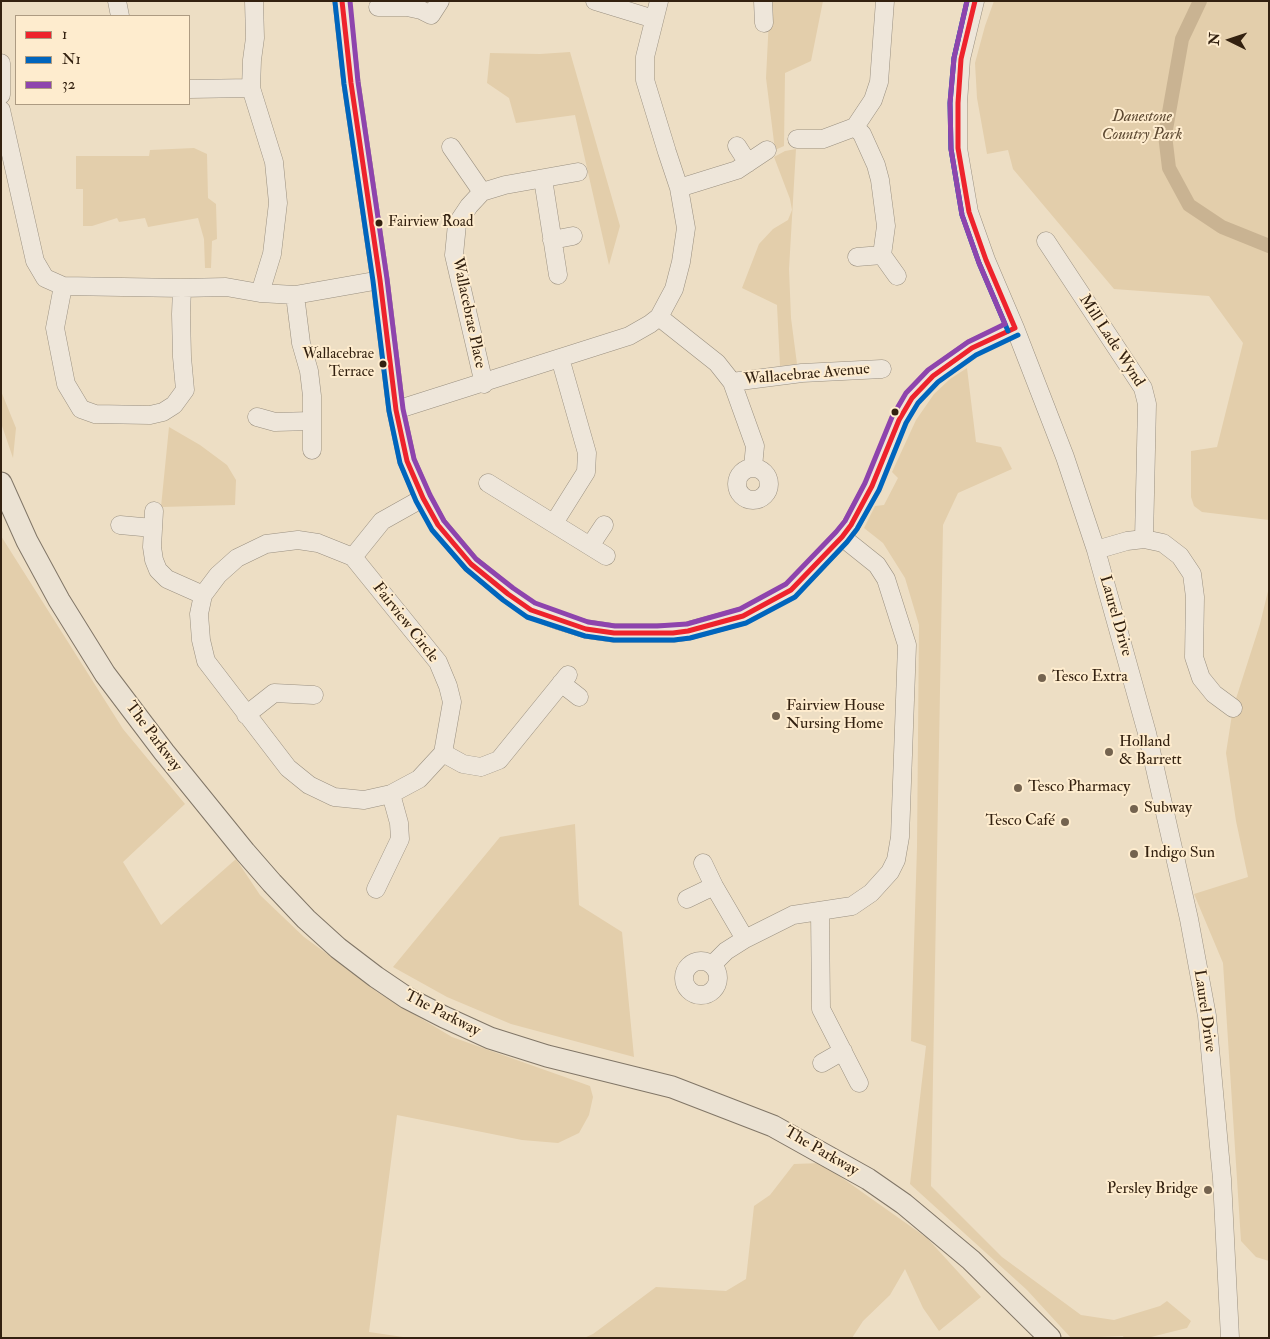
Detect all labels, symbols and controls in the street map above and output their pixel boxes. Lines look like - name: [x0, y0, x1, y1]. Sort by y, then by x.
- legend: [15, 15, 190, 105]
- north arrow: [1205, 15, 1255, 65]
- text: 1: [62, 25, 67, 44]
- text: N: [1206, 32, 1223, 46]
- text: N1: [62, 50, 81, 69]
- text: 32: [62, 75, 75, 94]
- park label: Danestone Country Park: [1102, 108, 1182, 146]
- place label: Fairview Road: [388, 214, 473, 232]
- marker: Fairview Road: [374, 218, 384, 228]
- street label: Wallacebrae Place: [447, 256, 489, 370]
- street label: Mill Lade Wynd: [1074, 291, 1148, 391]
- place label: Wallacebrae Terrace: [302, 346, 374, 381]
- marker: Wallacebrae Terrace: [378, 359, 388, 369]
- street label: Wallacebrae Avenue: [743, 360, 871, 390]
- unlabelled marker: [890, 407, 900, 417]
- street label: Laurel Drive: [1094, 573, 1136, 659]
- street label: Fairview Circle: [368, 579, 442, 667]
- place label: Tesco Extra: [1052, 668, 1128, 688]
- marker: Tesco Extra: [1036, 672, 1048, 684]
- place label: Fairview House Nursing Home: [786, 697, 885, 735]
- street label: The Parkway: [120, 698, 186, 776]
- marker: Fairview House Nursing Home: [770, 710, 782, 722]
- place label: Holland & Barrett: [1119, 733, 1182, 771]
- marker: Holland & Barrett: [1103, 746, 1115, 758]
- place label: Tesco Pharmacy: [1028, 778, 1130, 798]
- marker: Tesco Pharmacy: [1012, 782, 1024, 794]
- place label: Subway: [1144, 799, 1192, 819]
- marker: Subway: [1128, 803, 1140, 815]
- place label: Tesco Café: [985, 812, 1055, 832]
- marker: Tesco Café: [1059, 816, 1071, 828]
- place label: Indigo Sun: [1144, 844, 1215, 864]
- marker: Indigo Sun: [1128, 848, 1140, 860]
- street label: Laurel Drive: [1189, 968, 1219, 1054]
- street label: The Parkway: [401, 987, 483, 1041]
- street label: The Parkway: [780, 1123, 862, 1181]
- place label: Persley Bridge: [1107, 1180, 1198, 1200]
- marker: Persley Bridge: [1202, 1184, 1214, 1196]

